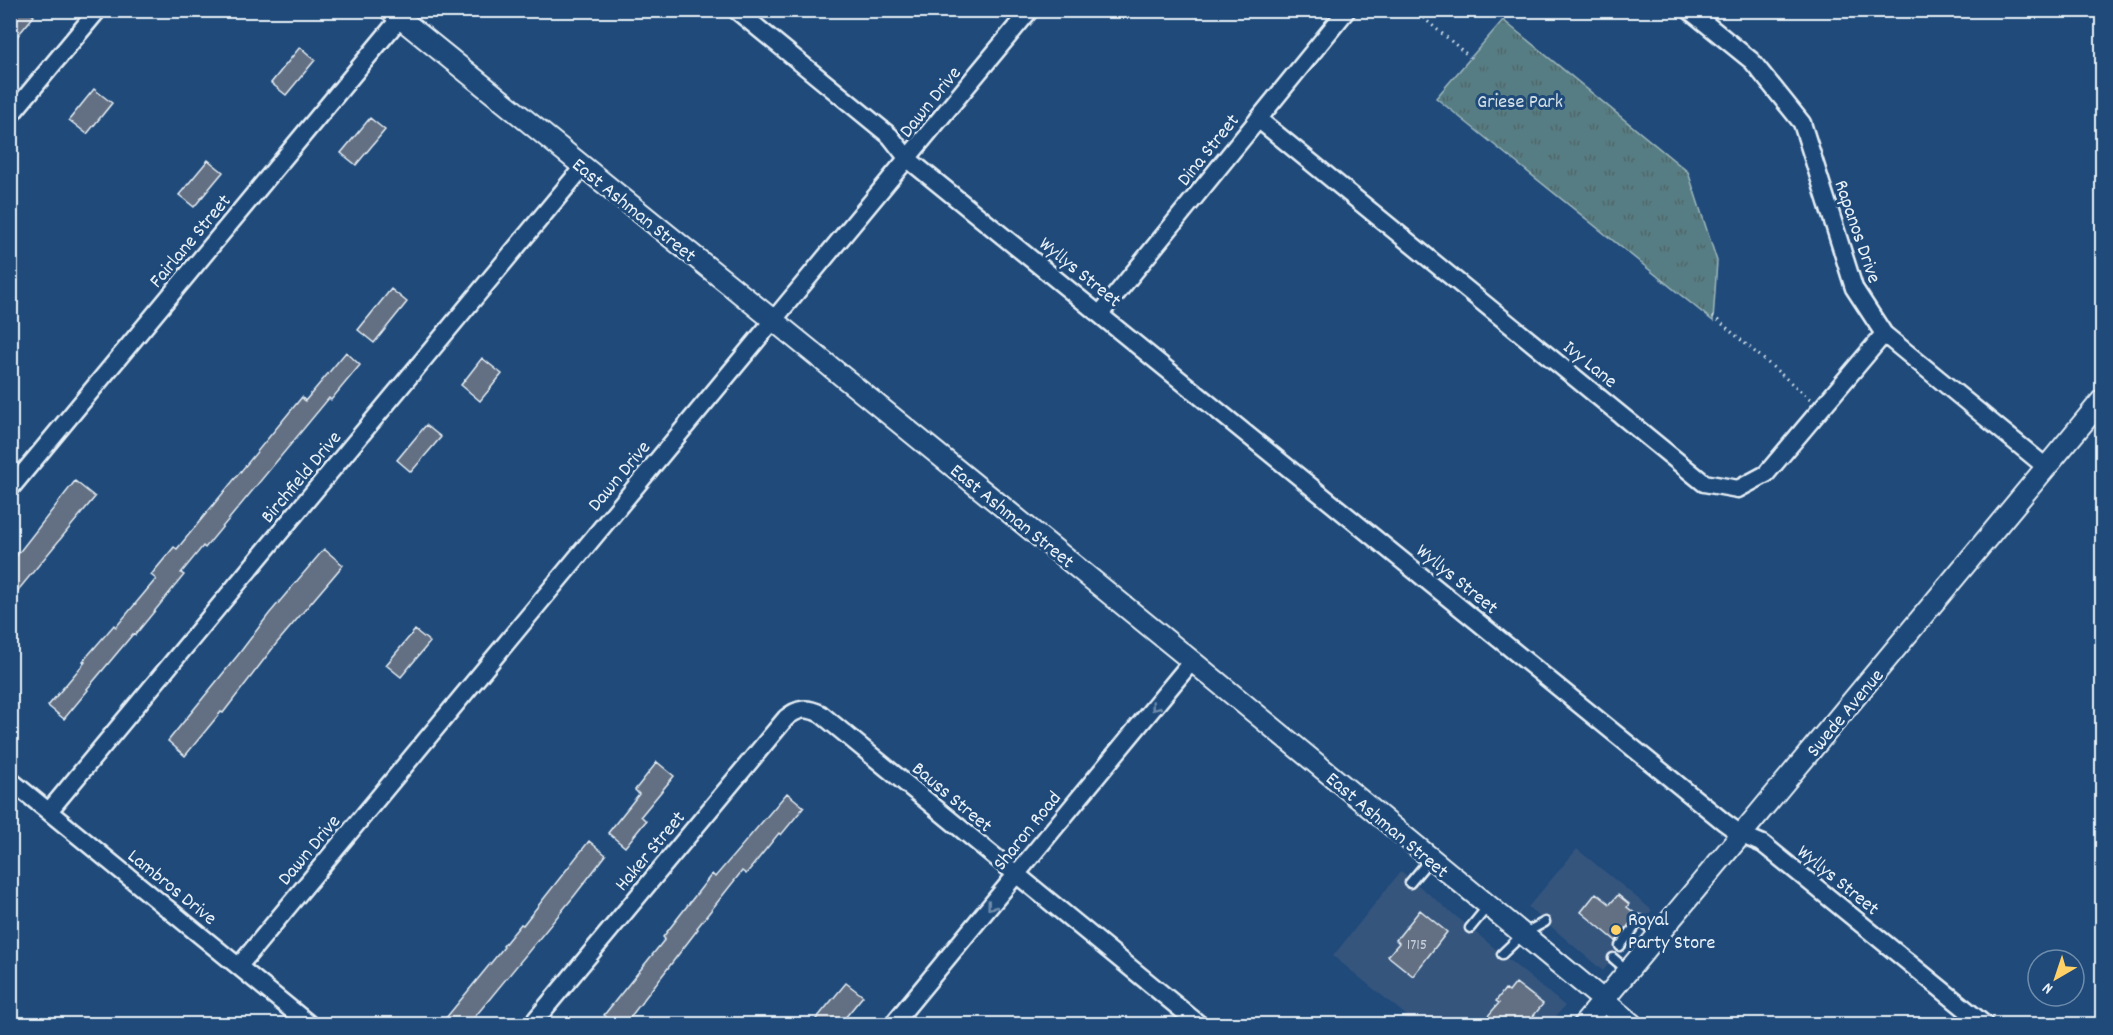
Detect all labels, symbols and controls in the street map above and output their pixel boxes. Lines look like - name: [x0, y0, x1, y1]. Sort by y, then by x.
- street label: Dawn Drive: [894, 61, 969, 145]
- park label: Griese Park: [1477, 89, 1563, 117]
- street label: Dina Street: [1171, 109, 1247, 193]
- street label: East Ashman Street: [565, 152, 701, 270]
- street label: Rapanos Drive: [1825, 177, 1887, 287]
- street label: Fairlane Street: [144, 189, 239, 295]
- street label: Wyllys Street: [1032, 231, 1126, 315]
- street label: Ivy Lane: [1556, 335, 1622, 396]
- street label: Birchfield Drive: [255, 425, 349, 530]
- street label: Dawn Drive: [582, 435, 658, 518]
- street label: East Ashman Street: [943, 458, 1079, 576]
- street label: Wyllys Street: [1409, 538, 1503, 622]
- street label: Swede Avenue: [1801, 663, 1892, 764]
- one-way arrow: [1151, 700, 1162, 711]
- street label: Bauss Street: [905, 756, 997, 840]
- street label: East Ashman Street: [1319, 766, 1454, 886]
- street label: Sharon Road: [988, 786, 1069, 878]
- street label: Haker Street: [609, 806, 693, 898]
- street label: Dawn Drive: [272, 809, 348, 892]
- street label: Wyllys Street: [1790, 839, 1884, 923]
- street label: Lambros Drive: [120, 844, 222, 933]
- one-way arrow: [987, 899, 998, 910]
- place label: Royal Party Store: [1628, 907, 1715, 958]
- marker: Royal Party Store: [1609, 923, 1623, 937]
- house number: 1715: [1407, 934, 1427, 957]
- north arrow: [2026, 948, 2086, 1008]
- text: N: [2038, 976, 2058, 999]

